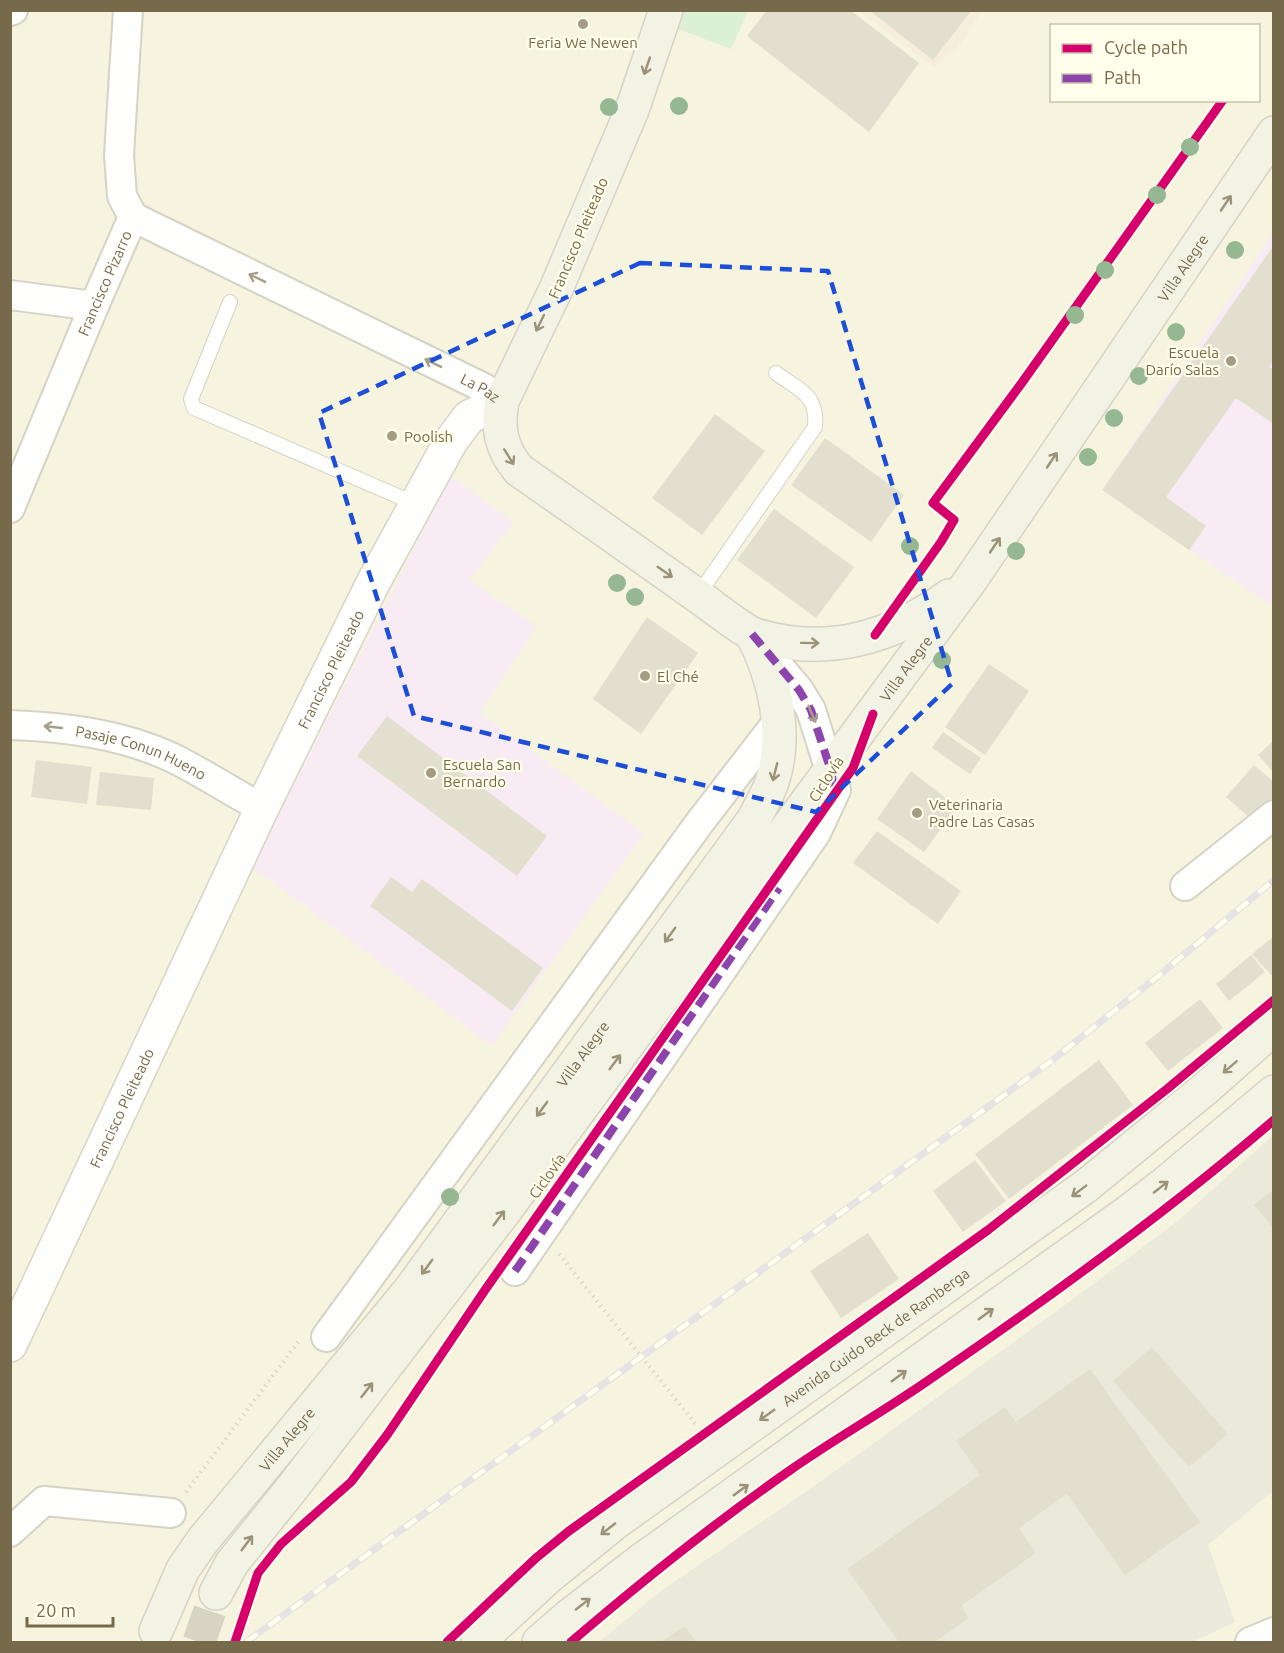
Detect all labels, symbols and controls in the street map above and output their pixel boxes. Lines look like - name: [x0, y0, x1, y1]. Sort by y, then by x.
- marker: Feria We Newen: [576, 17, 590, 31]
- legend: [1050, 24, 1260, 102]
- place label: Feria We Newen: [528, 34, 638, 51]
- text: Cycle path: [1104, 37, 1188, 57]
- one-way arrow: [641, 56, 652, 75]
- text: Path: [1104, 67, 1141, 87]
- street label: Francisco Pleiteado: [545, 175, 611, 301]
- one-way arrow: [1220, 196, 1232, 212]
- street label: Francisco Pizarro: [74, 228, 135, 338]
- street label: Villa Alegre: [1154, 231, 1211, 305]
- one-way arrow: [249, 271, 267, 283]
- one-way arrow: [534, 314, 545, 332]
- place label: Escuela Darío Salas: [1145, 344, 1219, 378]
- marker: Escuela Darío Salas: [1224, 354, 1238, 368]
- one-way arrow: [424, 357, 442, 369]
- street label: La Paz: [458, 370, 503, 405]
- place label: Poolish: [404, 428, 453, 445]
- marker: Poolish: [385, 429, 399, 443]
- one-way arrow: [504, 448, 516, 465]
- one-way arrow: [1046, 452, 1058, 469]
- one-way arrow: [988, 536, 1001, 553]
- one-way arrow: [656, 566, 673, 578]
- street label: Francisco Pleiteado: [294, 607, 367, 731]
- street label: Villa Alegre: [876, 632, 935, 704]
- one-way arrow: [800, 638, 820, 649]
- place label: El Ché: [657, 668, 699, 685]
- marker: El Ché: [638, 669, 652, 683]
- one-way arrow: [807, 705, 818, 723]
- one-way arrow: [43, 721, 63, 732]
- street label: Pasaje Conun Hueno: [74, 722, 209, 783]
- street label: Ciclovía: [805, 753, 847, 805]
- place label: Escuela San Bernardo: [443, 756, 521, 790]
- one-way arrow: [768, 762, 780, 781]
- marker: Escuela San Bernardo: [424, 766, 438, 780]
- place label: Veterinaria Padre Las Casas: [929, 796, 1035, 830]
- marker: Veterinaria Padre Las Casas: [910, 806, 924, 820]
- one-way arrow: [663, 926, 676, 942]
- street label: Villa Alegre: [553, 1017, 612, 1090]
- street label: Francisco Pleiteado: [86, 1045, 157, 1170]
- one-way arrow: [609, 1054, 622, 1070]
- one-way arrow: [1222, 1061, 1238, 1074]
- one-way arrow: [536, 1101, 548, 1117]
- street label: Ciclovía: [525, 1150, 569, 1202]
- one-way arrow: [1152, 1181, 1168, 1194]
- one-way arrow: [1071, 1184, 1087, 1197]
- one-way arrow: [493, 1211, 505, 1227]
- one-way arrow: [421, 1258, 433, 1274]
- street label: Avenida Guido Beck de Ramberga: [779, 1264, 972, 1409]
- one-way arrow: [977, 1308, 993, 1320]
- one-way arrow: [891, 1370, 907, 1382]
- one-way arrow: [361, 1382, 374, 1398]
- street label: Villa Alegre: [256, 1404, 318, 1474]
- one-way arrow: [759, 1409, 775, 1421]
- one-way arrow: [732, 1484, 748, 1496]
- one-way arrow: [601, 1522, 617, 1535]
- one-way arrow: [240, 1535, 253, 1551]
- scale bar: [27, 1590, 112, 1628]
- one-way arrow: [575, 1598, 591, 1611]
- text: 20 m: [36, 1600, 76, 1620]

